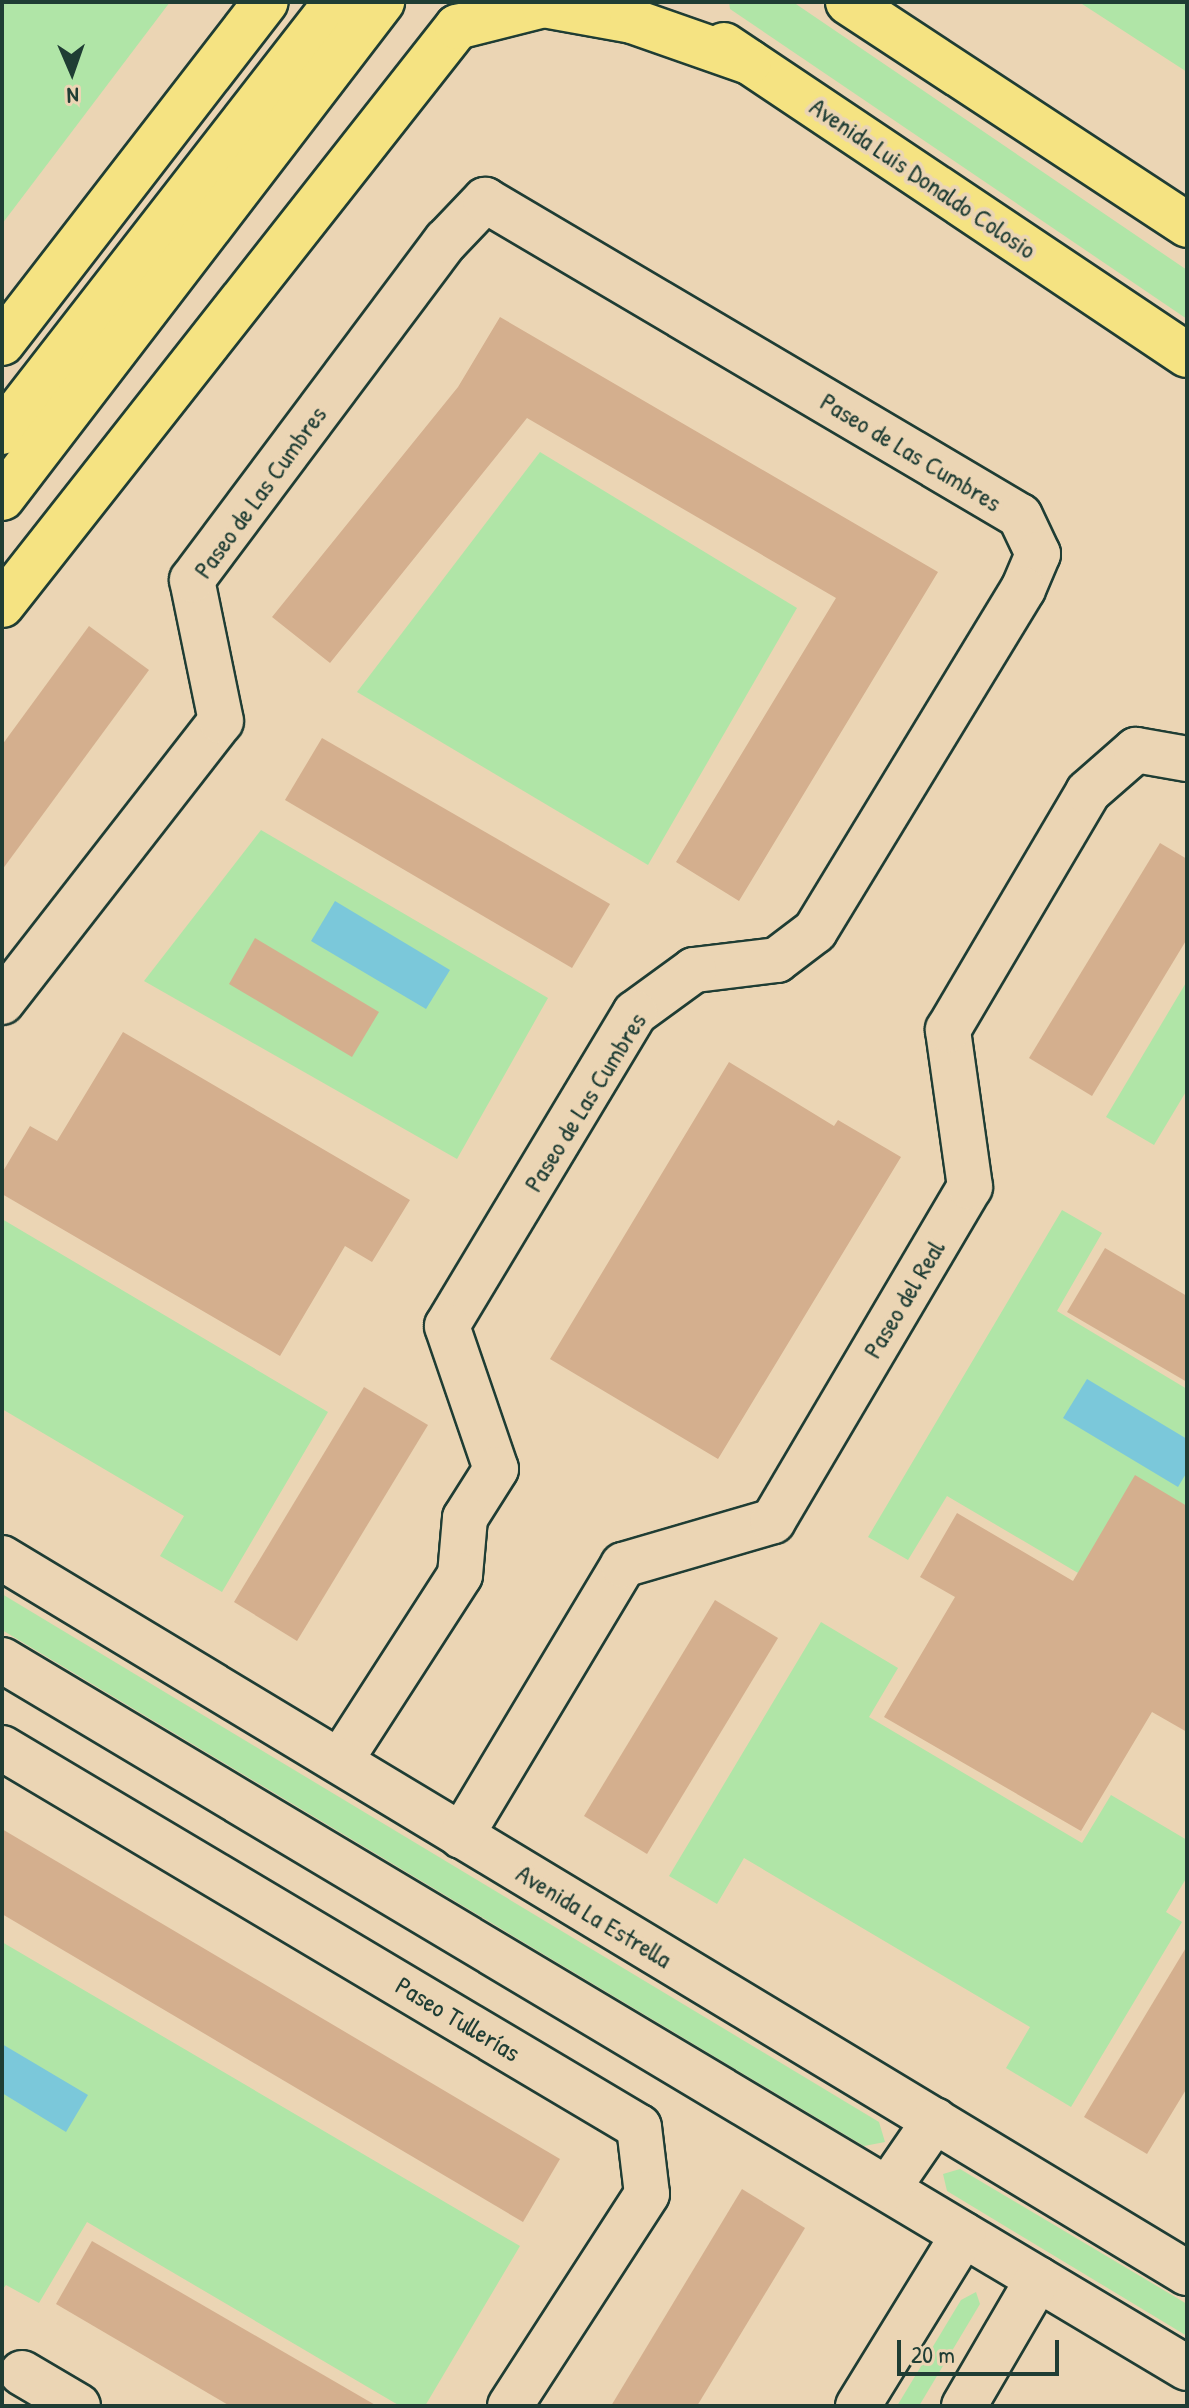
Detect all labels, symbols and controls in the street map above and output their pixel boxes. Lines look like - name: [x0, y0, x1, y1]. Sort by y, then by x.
- north arrow: [32, 32, 112, 112]
- text: N: [66, 81, 79, 111]
- street label: Avenida Luis Donaldo Colosio: [804, 91, 1042, 265]
- street label: Paseo de Las Cumbres: [815, 386, 1007, 518]
- street label: Paseo de Las Cumbres: [187, 400, 333, 584]
- street label: Paseo de Las Cumbres: [517, 1007, 653, 1197]
- street label: Paseo del Real: [857, 1234, 951, 1364]
- street label: Avenida La Estrella: [511, 1857, 677, 1975]
- street label: Paseo Tullerías: [390, 1970, 526, 2068]
- scale bar: [901, 2324, 1063, 2374]
- text: 20 m: [911, 2338, 955, 2370]

